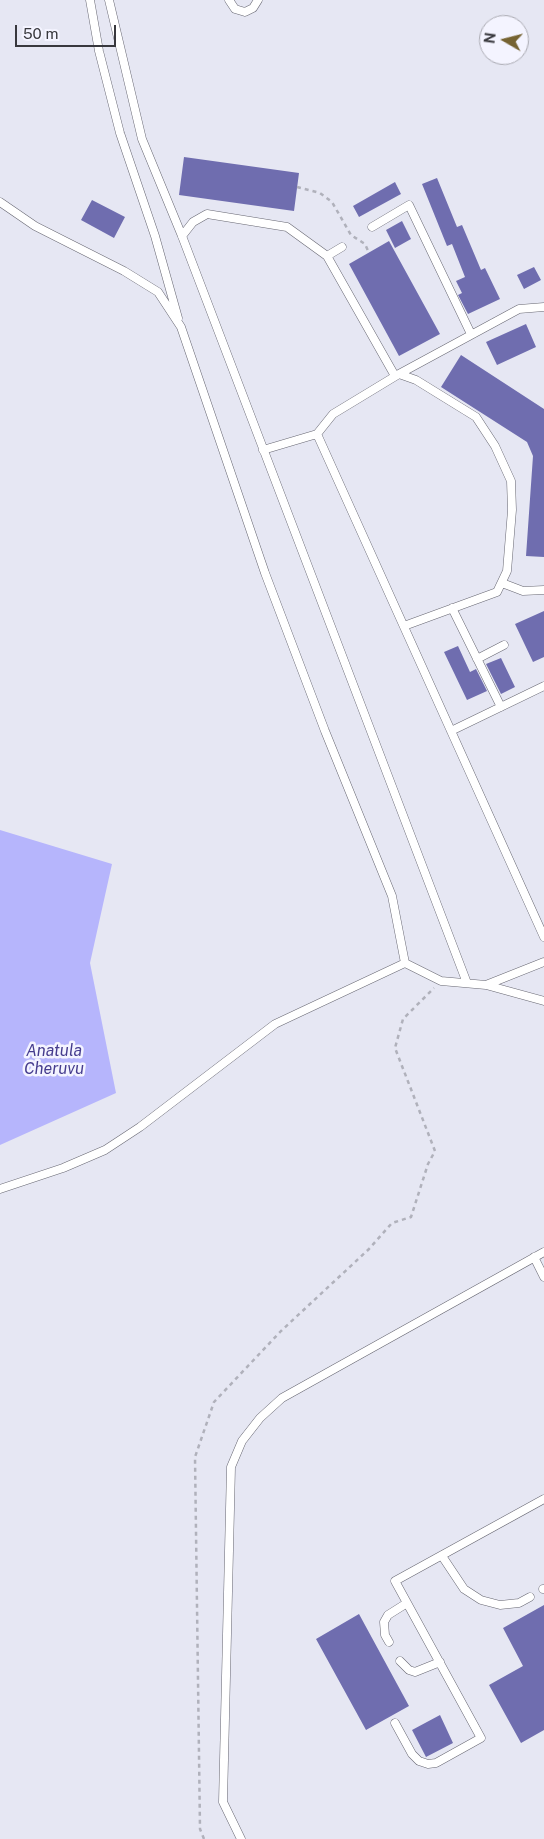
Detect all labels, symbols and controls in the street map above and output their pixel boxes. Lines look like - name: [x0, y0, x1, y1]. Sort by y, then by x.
- scale bar: [18, 15, 119, 47]
- north arrow: [479, 15, 529, 65]
- text: 50 m: [23, 25, 58, 42]
- text: N: [481, 32, 499, 45]
- water label: Anatula Cheruvu: [24, 1041, 84, 1079]

